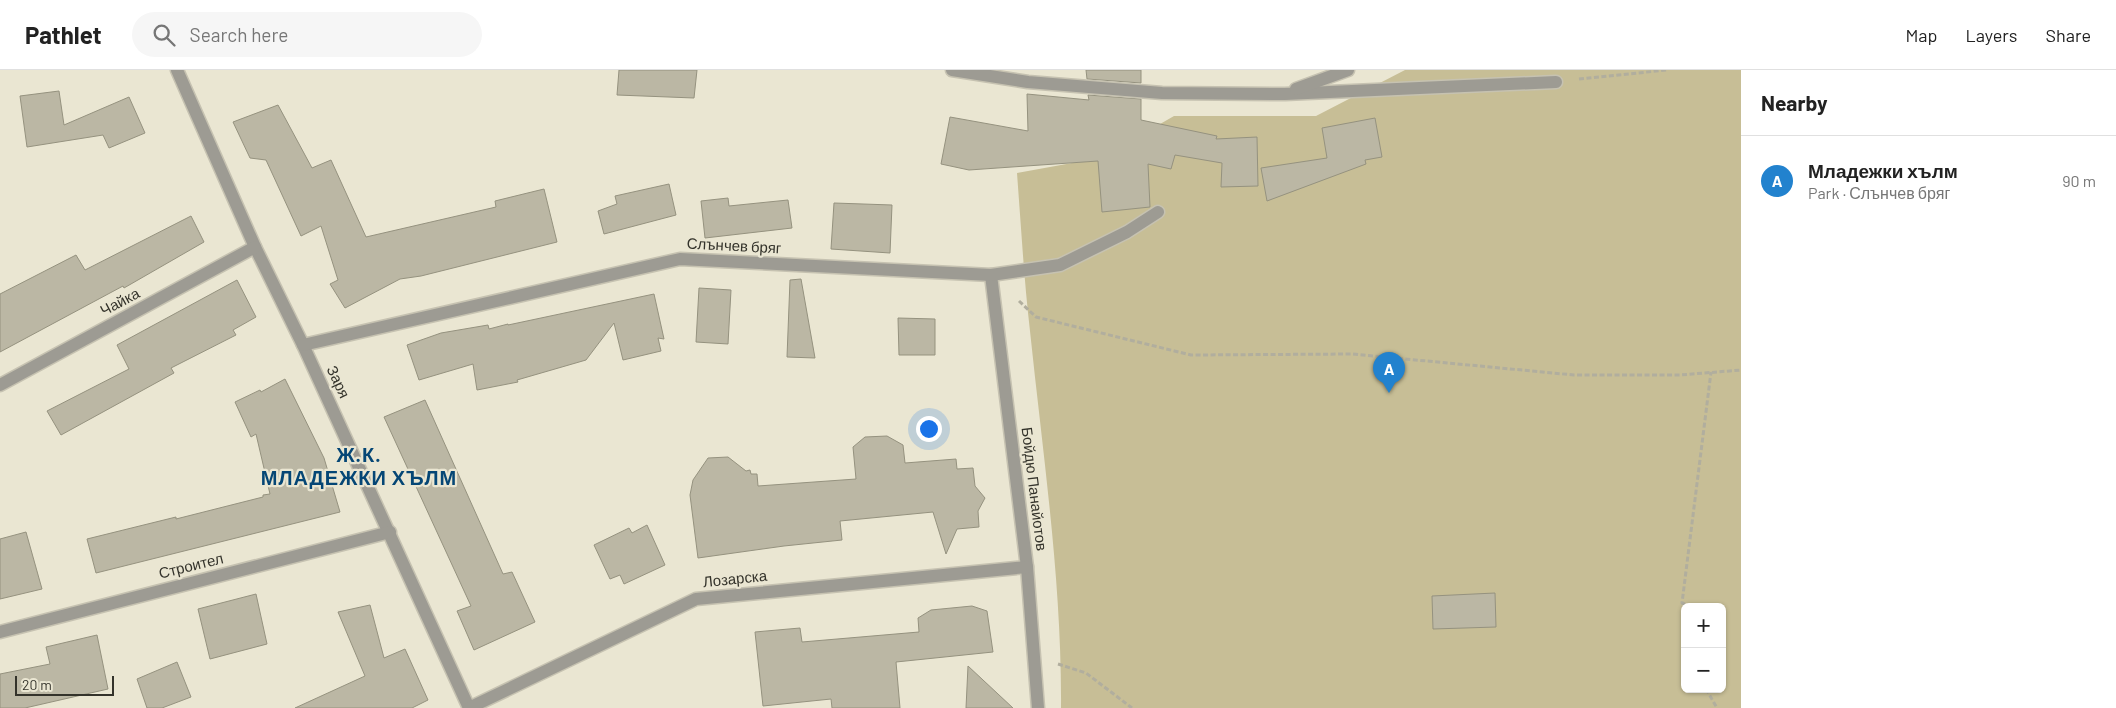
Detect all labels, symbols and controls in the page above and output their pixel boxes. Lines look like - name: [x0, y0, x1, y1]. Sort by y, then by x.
- search box: [132, 12, 482, 57]
- text: Pathlet: [25, 20, 102, 49]
- icon: search: [150, 21, 178, 49]
- text: Search here: [190, 23, 288, 46]
- text: Map: [1905, 24, 1937, 46]
- text: Layers: [1965, 24, 2018, 46]
- text: Share: [2046, 24, 2091, 46]
- text: Nearby: [1761, 90, 1827, 115]
- text: Младежки хълм: [1808, 159, 1958, 182]
- text: A: [1772, 171, 1782, 190]
- text: 90 m: [2062, 171, 2096, 190]
- text: Park · Слънчев бряг: [1808, 183, 1950, 202]
- street label: Слънчев бряг: [686, 234, 782, 256]
- street label: Чайка: [97, 283, 143, 319]
- pin: A: [1373, 352, 1405, 393]
- street label: Заря: [324, 363, 354, 401]
- your location: [916, 416, 942, 442]
- street label: Бойдю Панайотов: [1018, 426, 1052, 552]
- district label: Ж.К. МЛАДЕЖКИ ХЪЛМ: [261, 442, 457, 489]
- street label: Строител: [157, 548, 225, 582]
- street label: Лозарска: [702, 566, 768, 590]
- map controls: [1681, 603, 1726, 693]
- button: +: [1681, 603, 1726, 648]
- button: −: [1681, 648, 1726, 693]
- scale bar: [15, 673, 114, 696]
- text: 20 m: [22, 676, 52, 693]

